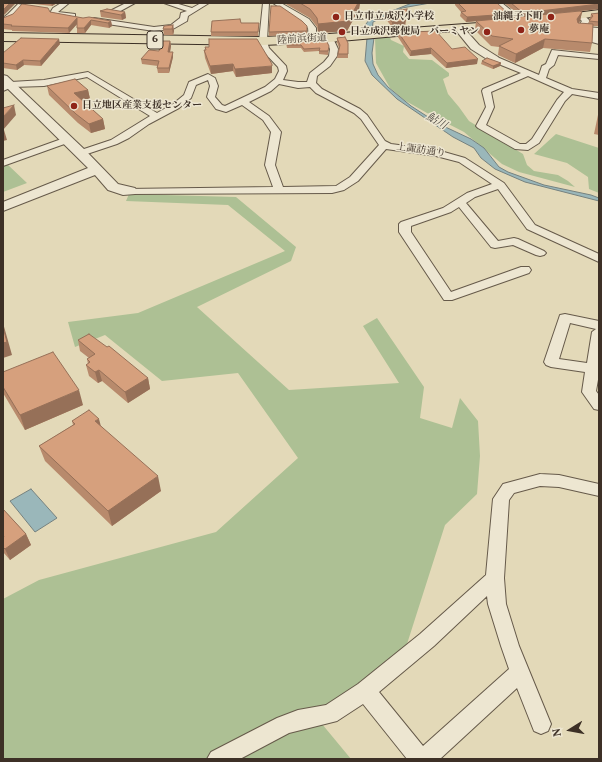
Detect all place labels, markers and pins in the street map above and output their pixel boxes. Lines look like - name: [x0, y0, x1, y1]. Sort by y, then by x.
- place label: 日立市立成沢小学校: [344, 11, 434, 23]
- place label: 油縄子下町: [493, 11, 543, 23]
- marker: 日立市立成沢小学校: [331, 12, 341, 22]
- marker: 油縄子下町: [546, 12, 556, 22]
- place label: 夢庵: [529, 24, 549, 36]
- marker: 夢庵: [516, 25, 526, 35]
- place label: 日立成沢郵便局: [350, 26, 420, 38]
- place label: バーミヤン: [429, 26, 479, 38]
- marker: 日立成沢郵便局: [337, 27, 347, 37]
- marker: バーミヤン: [482, 27, 492, 37]
- place label: 日立地区産業支援センター: [82, 100, 202, 112]
- marker: 日立地区産業支援センター: [69, 101, 79, 111]

